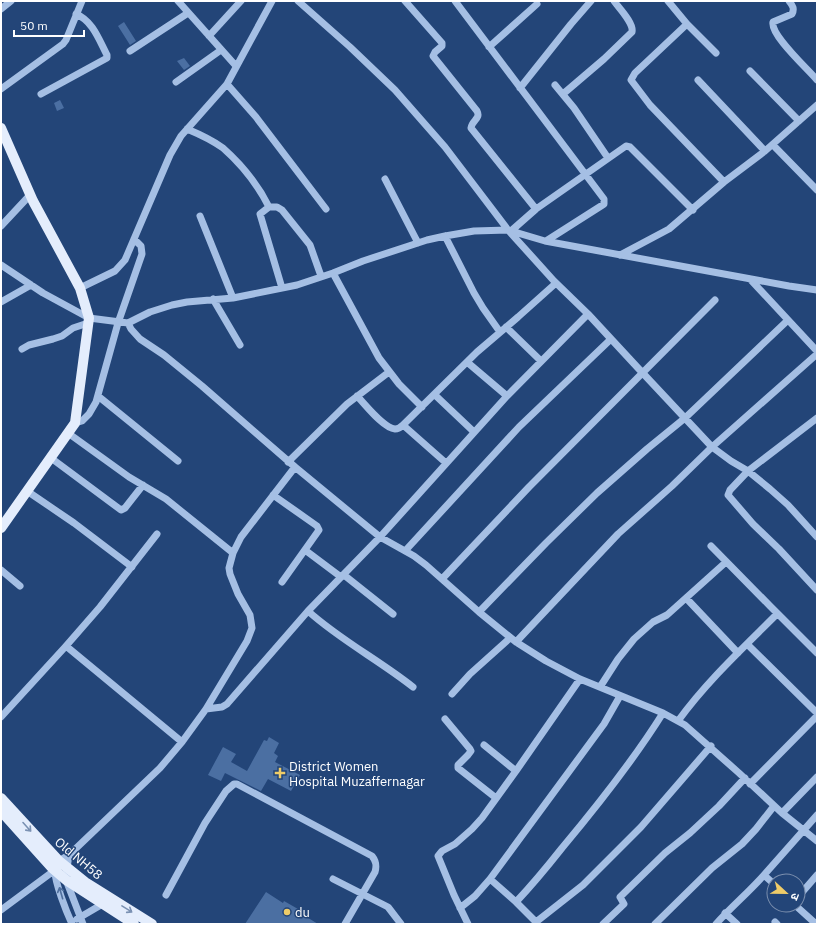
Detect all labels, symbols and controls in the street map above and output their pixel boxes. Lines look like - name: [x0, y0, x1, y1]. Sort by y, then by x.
- scale bar: [14, 12, 84, 38]
- text: 50 m: [20, 18, 48, 33]
- place label: District Women Hospital Muzaffernagar: [289, 758, 425, 790]
- marker: District Women Hospital Muzaffernagar: [274, 767, 286, 779]
- one-way arrow: [23, 822, 32, 832]
- street label: Old NH58: [51, 833, 106, 883]
- north arrow: [766, 873, 806, 913]
- one-way arrow: [57, 887, 64, 900]
- text: उ: [787, 891, 803, 903]
- place label: du: [295, 904, 310, 921]
- one-way arrow: [121, 905, 132, 913]
- marker: du: [282, 907, 292, 917]

